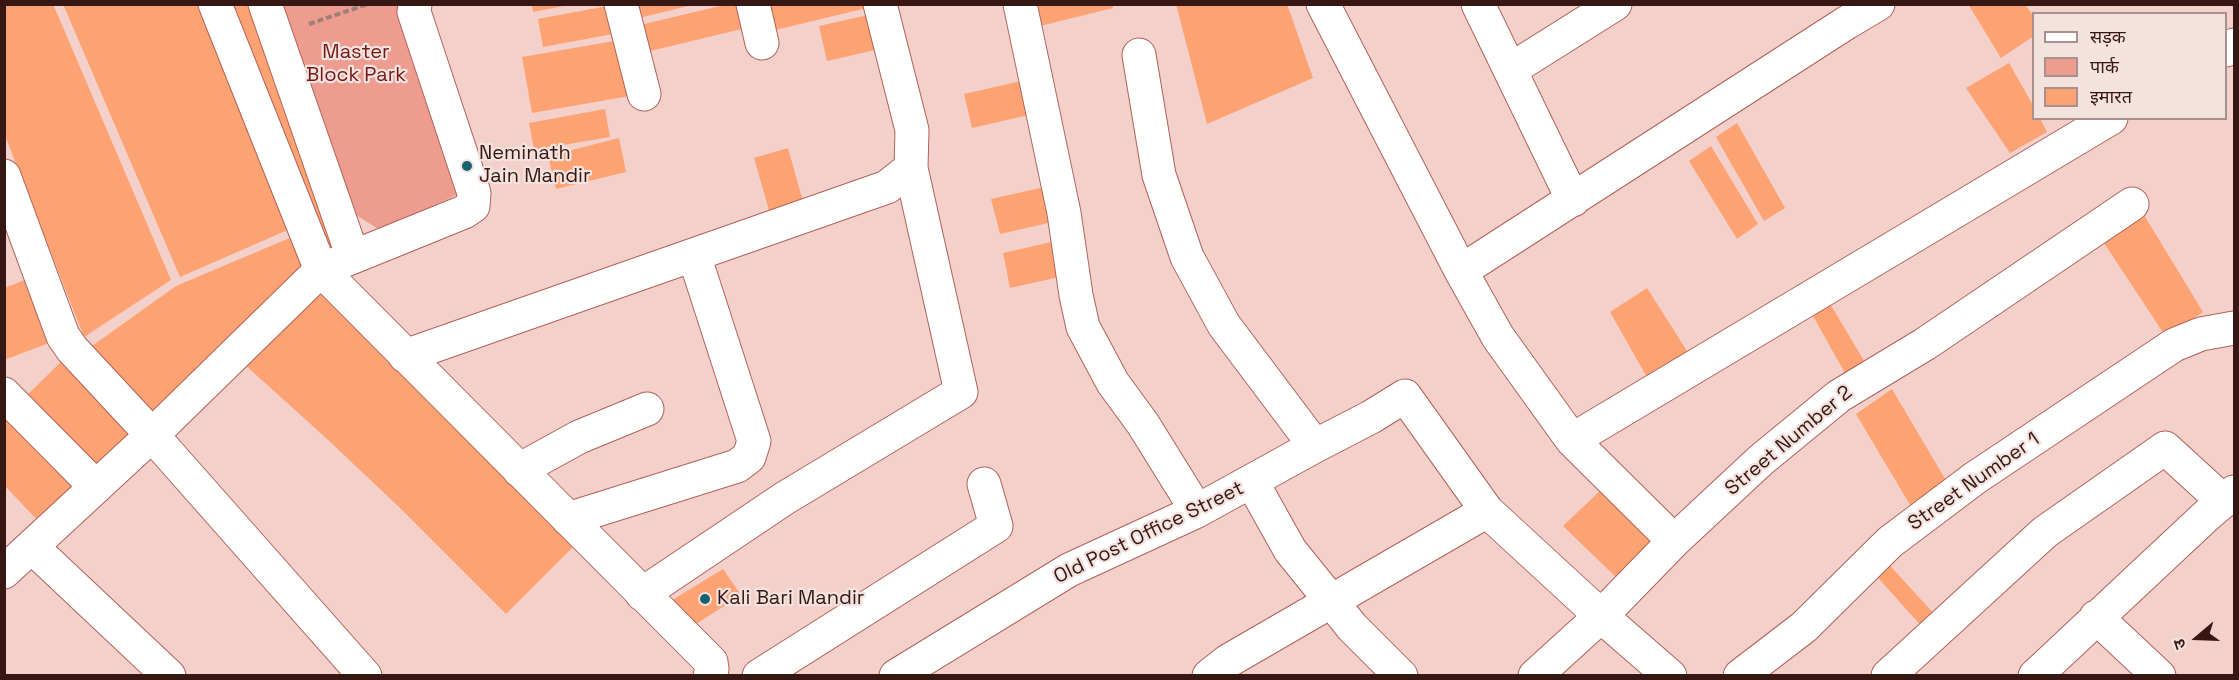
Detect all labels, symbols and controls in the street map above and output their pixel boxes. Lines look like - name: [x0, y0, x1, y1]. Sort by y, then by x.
- legend: [2032, 12, 2227, 120]
- text: सड़क: [2090, 25, 2126, 48]
- park label: Master Block Park: [306, 41, 406, 88]
- text: पार्क: [2090, 55, 2119, 78]
- text: इमारत: [2090, 85, 2132, 108]
- place label: Neminath Jain Mandir: [479, 142, 591, 189]
- marker: Neminath Jain Mandir: [460, 159, 474, 173]
- street label: Street Number 2: [1721, 381, 1857, 501]
- street label: Street Number 1: [1904, 428, 2044, 536]
- street label: Old Post Office Street: [1050, 477, 1248, 589]
- place label: Kali Bari Mandir: [717, 587, 864, 611]
- marker: Kali Bari Mandir: [698, 592, 712, 606]
- north arrow: [2167, 608, 2227, 668]
- text: उ: [2168, 636, 2191, 652]

